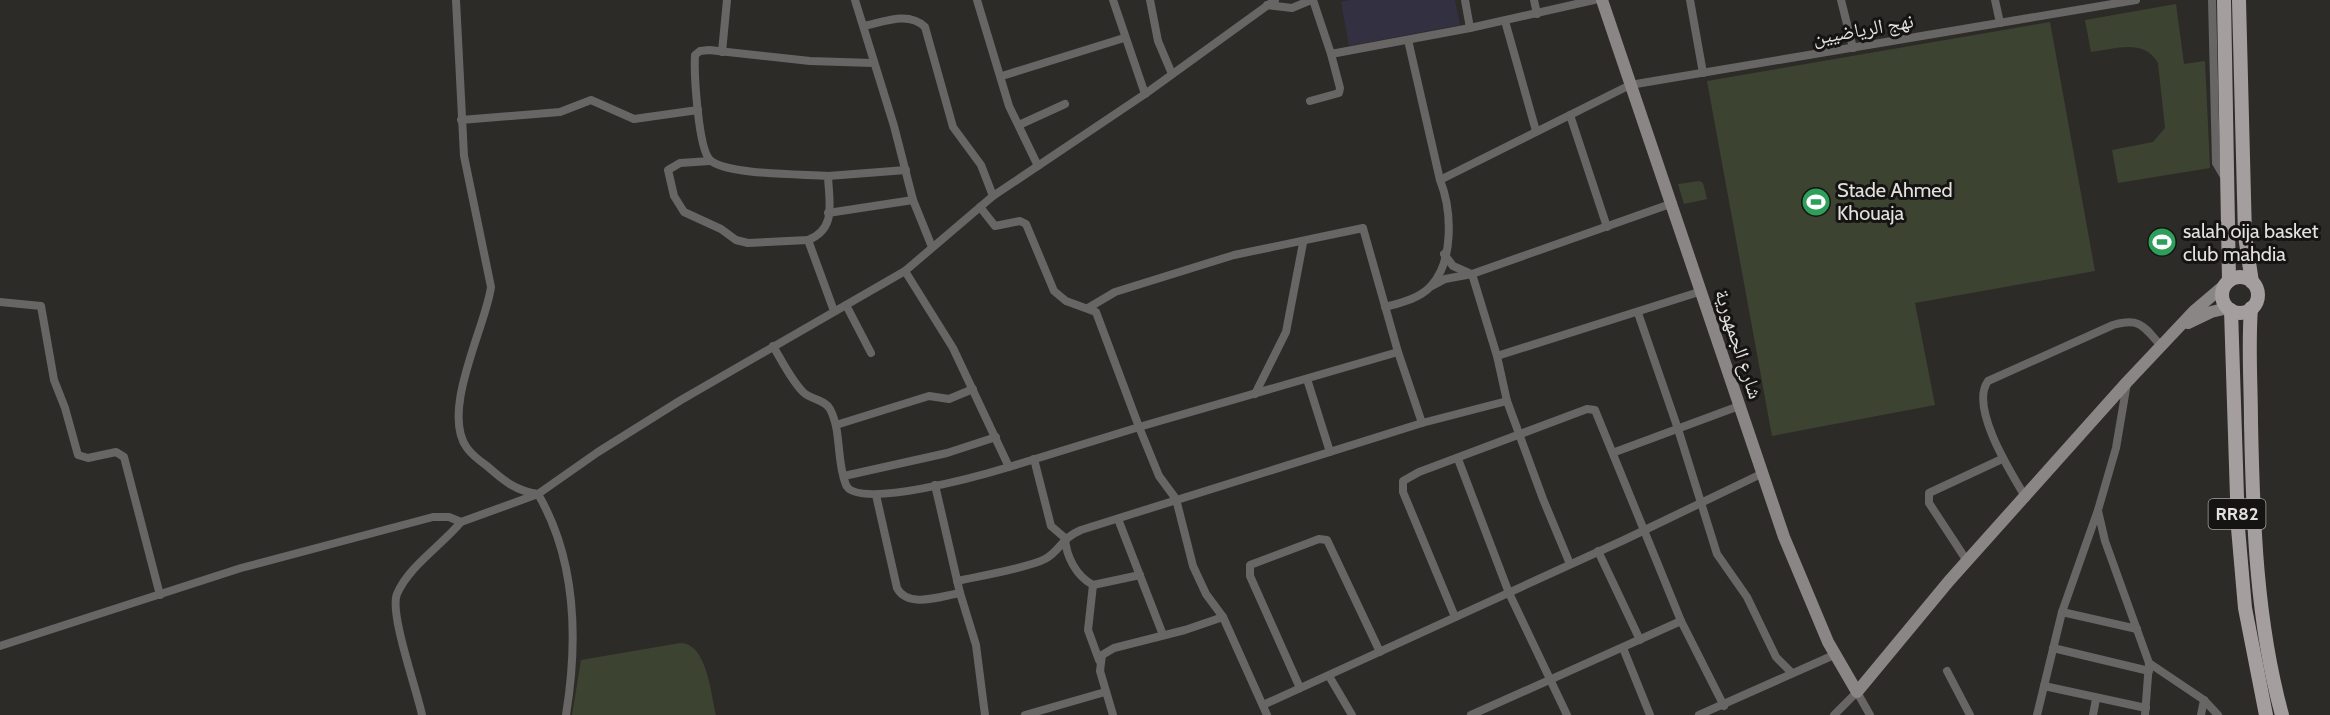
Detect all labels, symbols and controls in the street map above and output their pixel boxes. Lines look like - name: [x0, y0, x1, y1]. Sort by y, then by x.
- street label: نهج الرياضيين: [1811, 8, 1915, 51]
- place label: Stade Ahmed Khouaja: [1837, 178, 1953, 225]
- sports icon: Stade Ahmed Khouaja: [1800, 186, 1832, 218]
- place label: salah oija basket club mahdia: [2183, 219, 2319, 266]
- sports icon: salah oija basket club mahdia: [2146, 226, 2178, 258]
- street label: شارع الجمهورية: [1709, 286, 1768, 402]
- road number: RR82: [2208, 499, 2266, 529]

